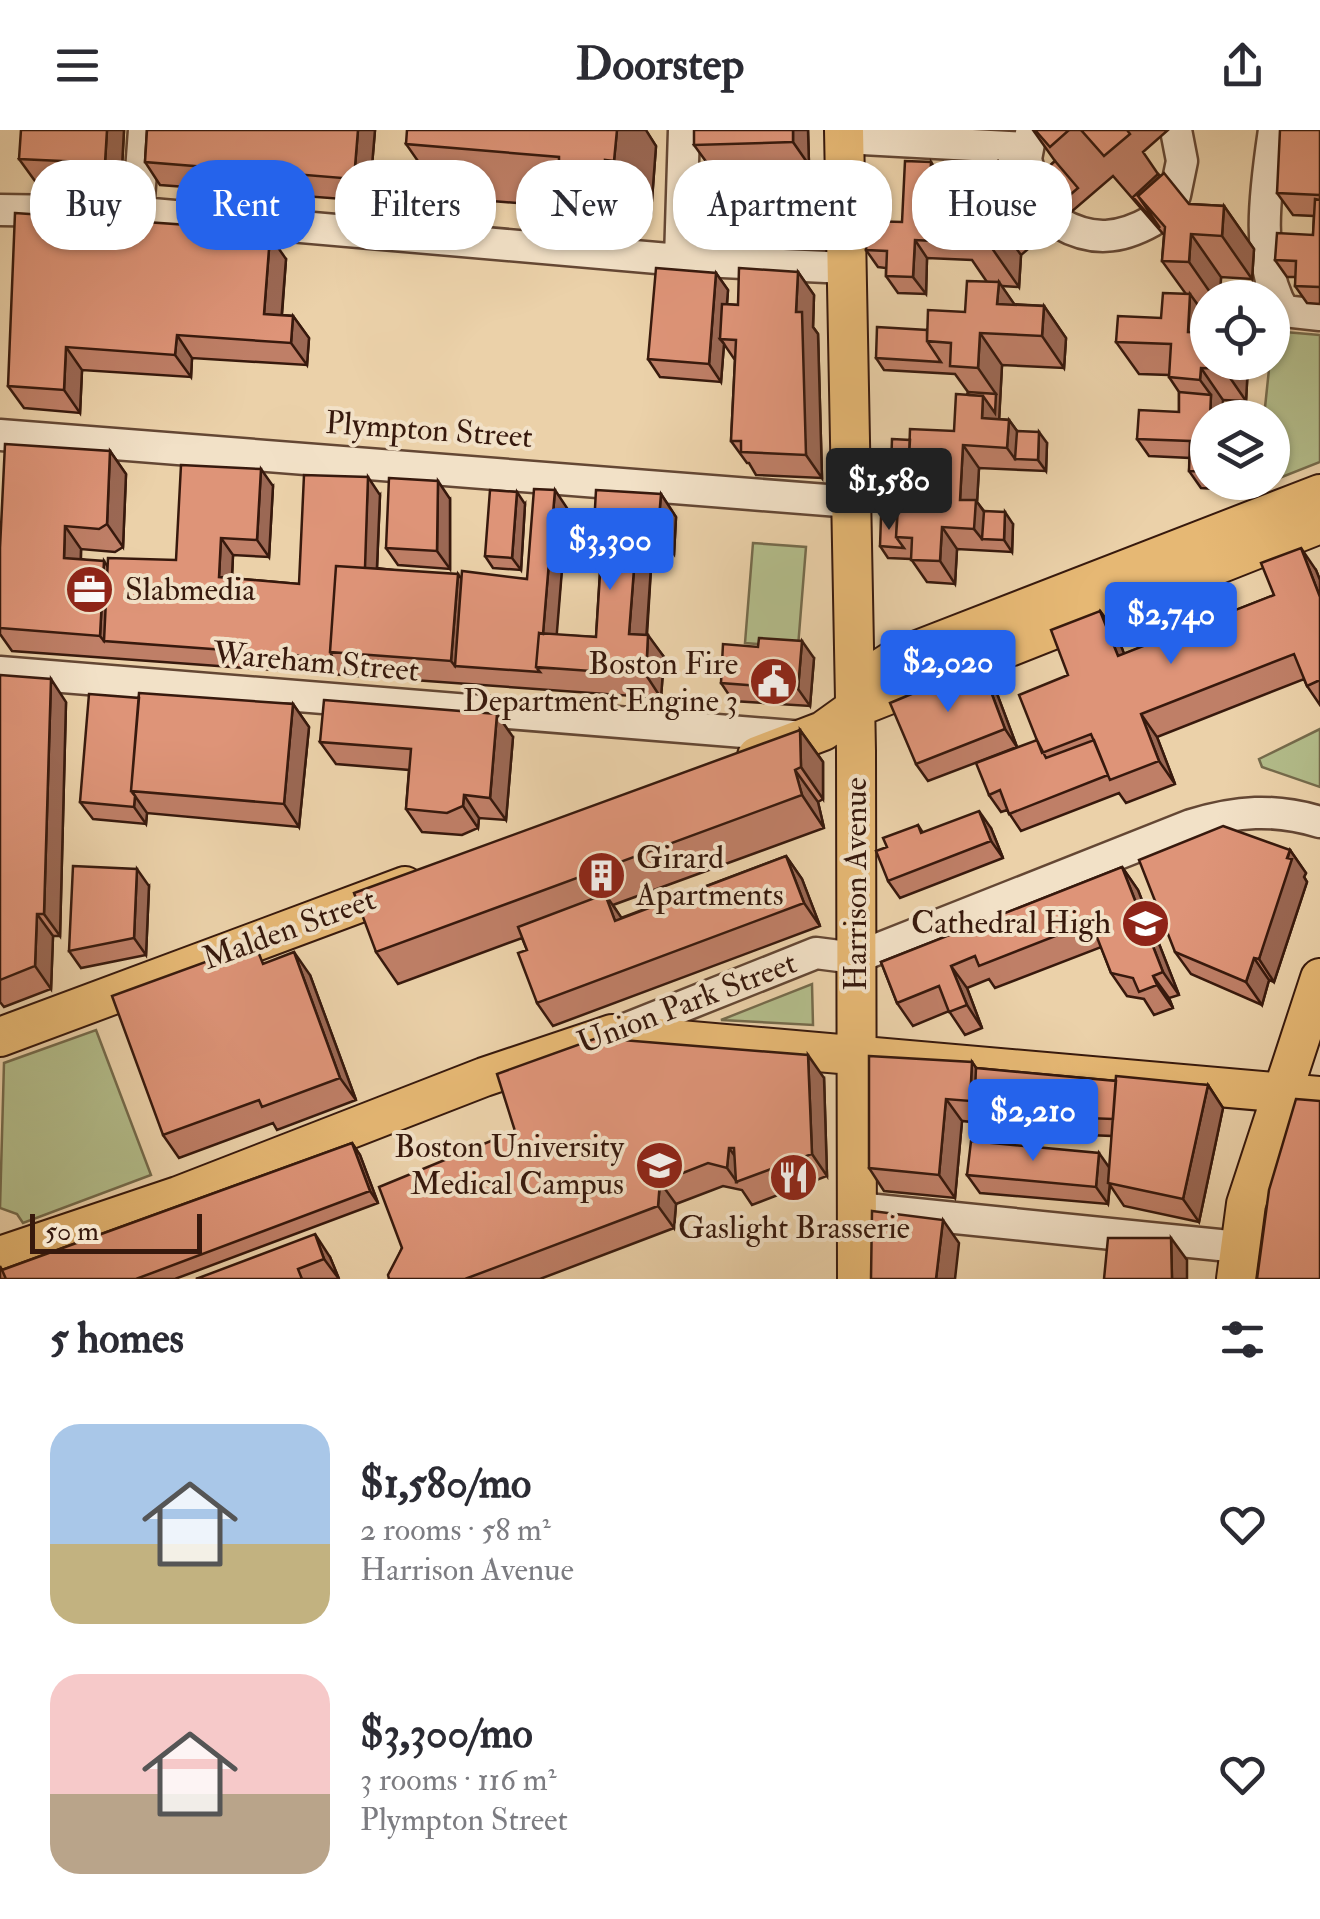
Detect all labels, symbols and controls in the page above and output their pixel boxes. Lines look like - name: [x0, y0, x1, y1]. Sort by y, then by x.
- text: Doorstep: [576, 37, 744, 93]
- icon: menu: [50, 38, 105, 93]
- icon: share: [1215, 38, 1270, 93]
- chip: Buy: [30, 160, 156, 250]
- chip: Rent: [176, 160, 315, 250]
- chip: Filters: [335, 160, 496, 250]
- chip: New: [516, 160, 653, 250]
- chip: Apartment: [673, 160, 892, 250]
- chip: House: [912, 160, 1072, 250]
- map controls: [1190, 280, 1290, 500]
- button: locate: [1190, 280, 1290, 380]
- button: layers: [1190, 400, 1290, 500]
- street label: Plympton Street: [324, 403, 534, 457]
- pin: $1,580: [808, 448, 970, 533]
- text: $1,580: [848, 460, 930, 500]
- pin: $3,300: [529, 508, 691, 593]
- text: $3,300: [568, 520, 652, 560]
- office icon: Slabmedia: [64, 564, 116, 616]
- place label: Slabmedia: [125, 570, 256, 610]
- pin: $2,740: [1090, 582, 1252, 667]
- text: $2,740: [1127, 594, 1215, 634]
- pin: $2,020: [867, 630, 1029, 715]
- street label: Wareham Street: [210, 633, 421, 691]
- text: $2,020: [903, 642, 993, 682]
- place label: Boston Fire Department Engine 3: [463, 644, 738, 721]
- public building icon: Boston Fire Department Engine 3: [747, 656, 799, 708]
- street label: Harrison Avenue: [836, 777, 876, 991]
- place label: Girard Apartments: [635, 838, 784, 915]
- building icon: Girard Apartments: [575, 850, 627, 902]
- street label: Malden Street: [197, 879, 381, 979]
- school or university icon: Cathedral High: [1120, 897, 1172, 949]
- place label: Cathedral High: [911, 903, 1111, 943]
- street label: Union Park Street: [572, 943, 802, 1063]
- pin: $2,210: [952, 1079, 1114, 1164]
- text: $2,210: [990, 1091, 1076, 1131]
- place label: Boston University Medical Campus: [394, 1127, 625, 1204]
- school or university icon: Boston University Medical Campus: [633, 1139, 685, 1191]
- restaurant icon: Gaslight Brasserie: [768, 1152, 820, 1204]
- place label: Gaslight Brasserie: [678, 1208, 910, 1248]
- scale bar: [30, 1209, 202, 1254]
- text: 50 m: [45, 1214, 99, 1249]
- icon: filters: [1215, 1312, 1270, 1367]
- text: 5 homes: [50, 1313, 184, 1365]
- text: $1,580/mo: [360, 1458, 531, 1510]
- icon: home: [130, 1464, 250, 1584]
- icon: heart: [1215, 1497, 1270, 1552]
- text: 2 rooms · 58 m²: [360, 1510, 551, 1550]
- text: Harrison Avenue: [360, 1550, 574, 1590]
- text: $3,300/mo: [360, 1708, 533, 1760]
- icon: home: [130, 1714, 250, 1834]
- icon: heart: [1215, 1747, 1270, 1802]
- text: 3 rooms · 116 m²: [360, 1760, 557, 1800]
- text: Plympton Street: [360, 1800, 568, 1840]

